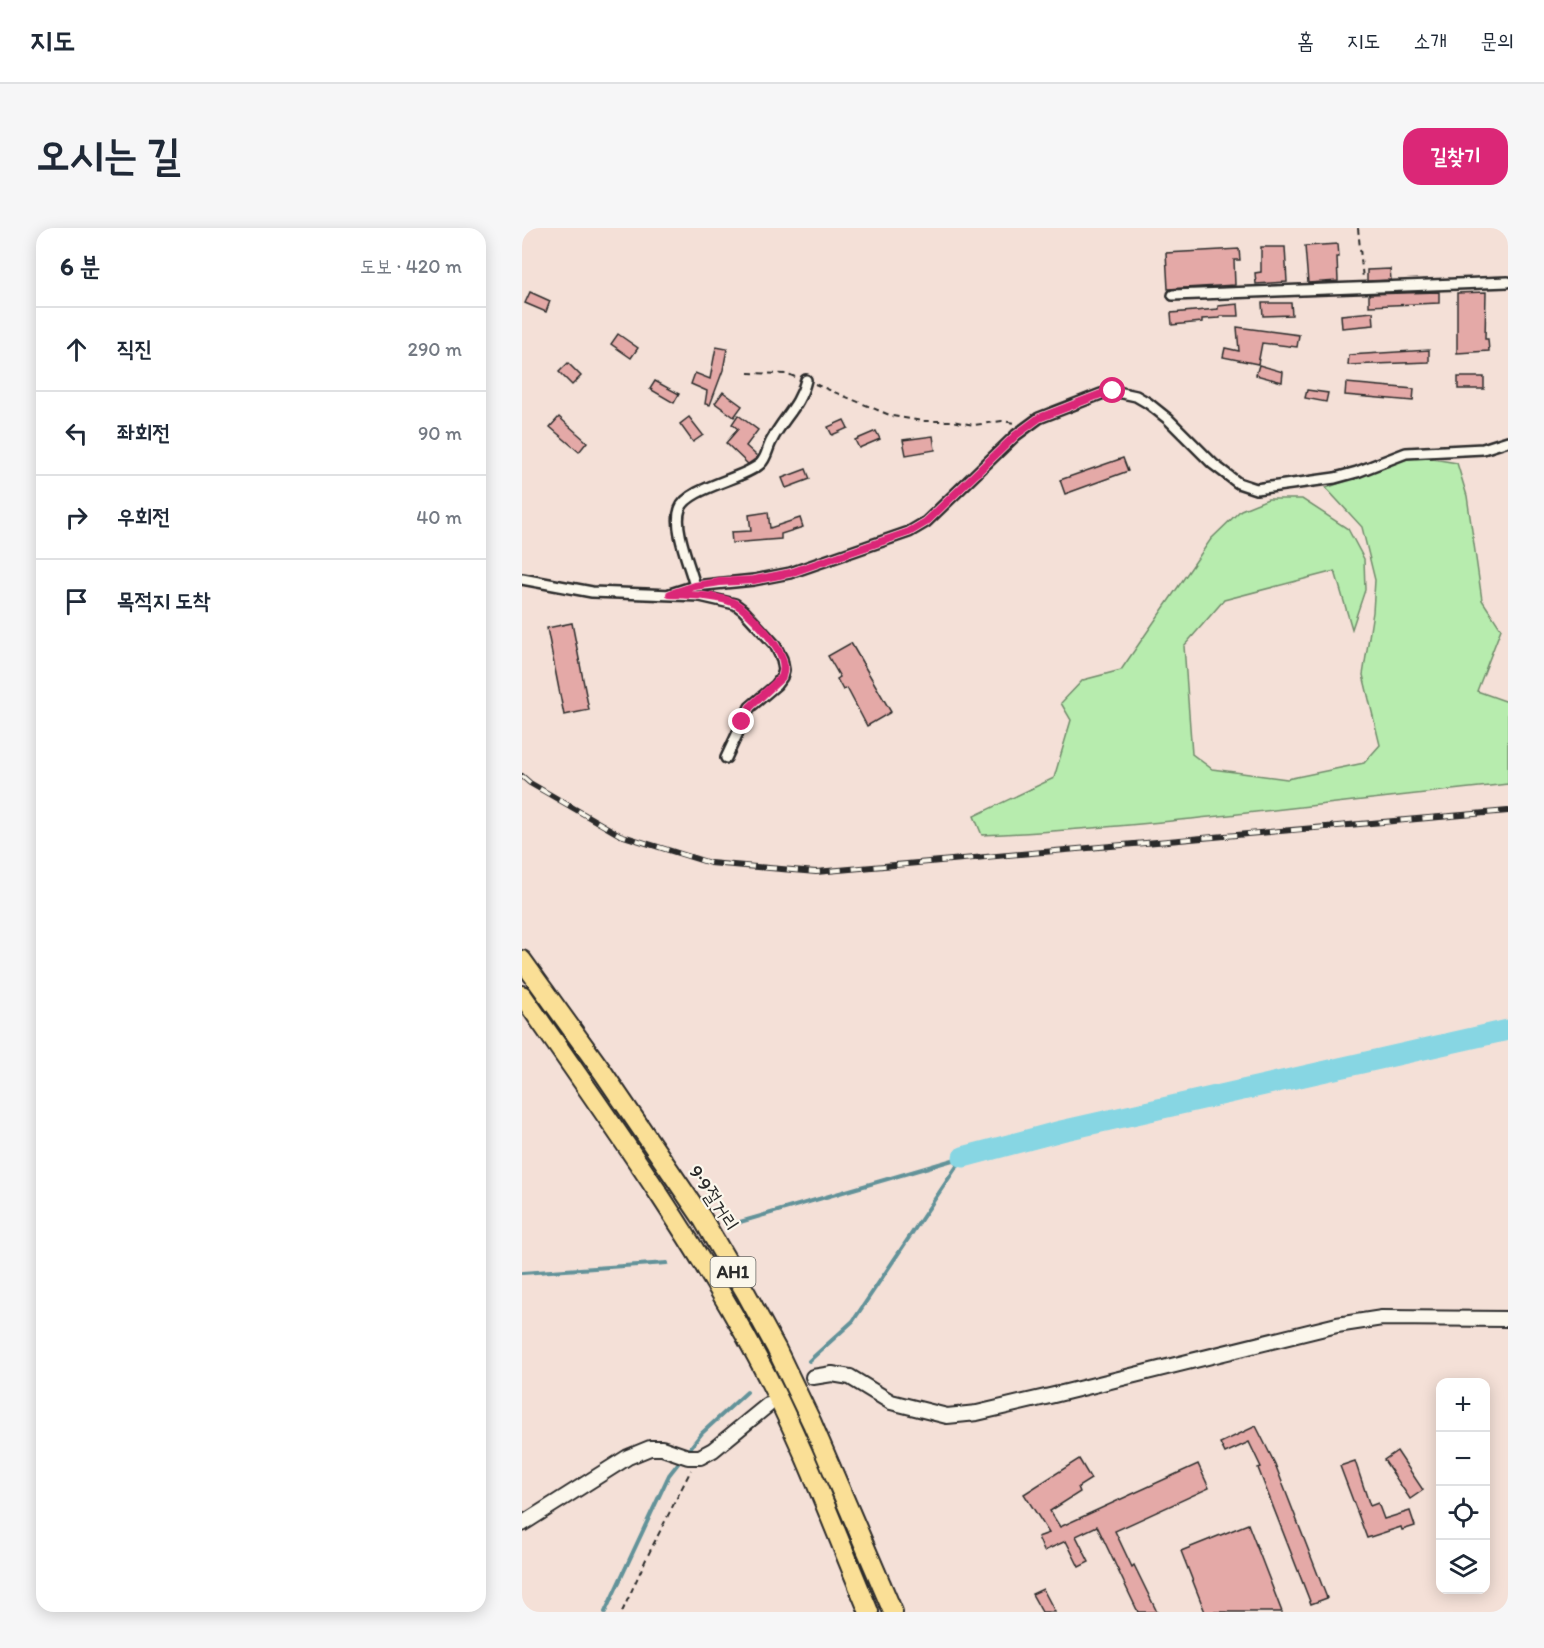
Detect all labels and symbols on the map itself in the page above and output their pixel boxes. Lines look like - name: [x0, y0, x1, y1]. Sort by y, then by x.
- route start: [1099, 377, 1125, 403]
- route end: [728, 708, 754, 734]
- street label: 9·9절거리: [684, 1160, 744, 1236]
- road number: AH1: [710, 1257, 756, 1287]

